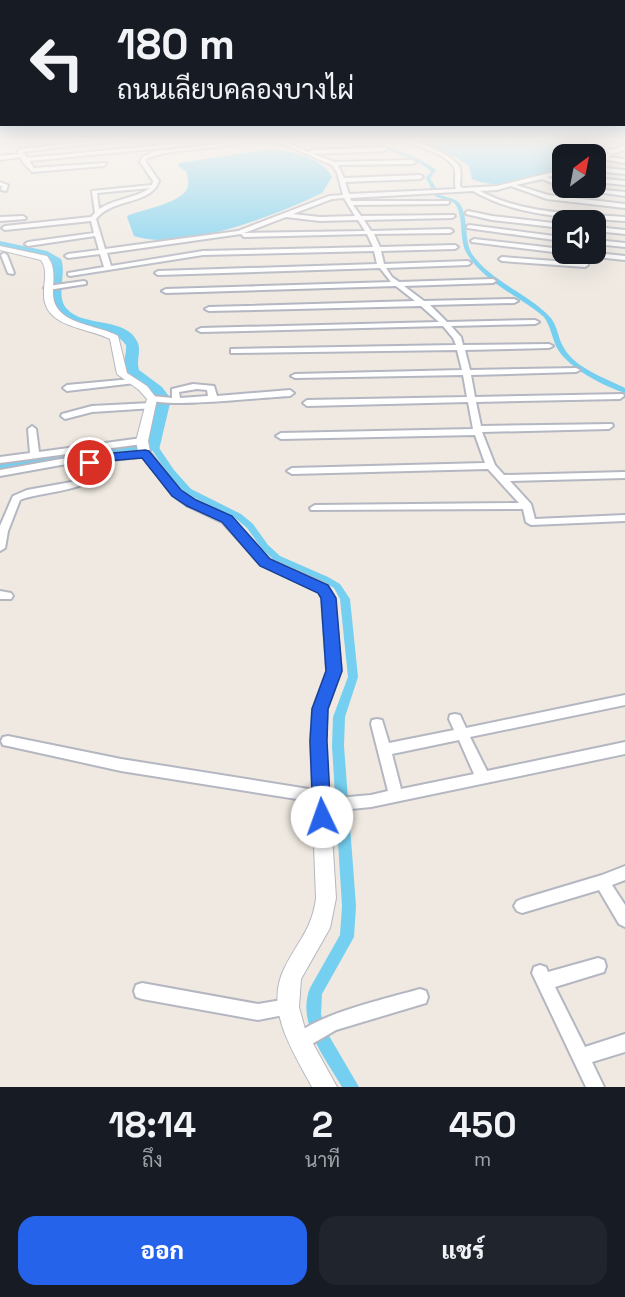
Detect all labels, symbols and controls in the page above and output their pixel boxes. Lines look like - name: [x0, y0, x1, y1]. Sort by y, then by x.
- text: 180 m: [117, 18, 235, 71]
- icon: left: [18, 24, 96, 102]
- text: ถนนเลียบคลองบางไผ่: [117, 72, 354, 107]
- north arrow: [552, 144, 606, 198]
- map controls: [552, 144, 606, 264]
- button: sound: [552, 210, 606, 264]
- pin: [64, 437, 115, 488]
- icon: arrive: [73, 446, 106, 479]
- position arrow: [290, 785, 354, 849]
- text: 18:14: [108, 1102, 196, 1148]
- text: 2: [312, 1102, 333, 1148]
- text: 450: [449, 1102, 517, 1148]
- text: m: [474, 1146, 491, 1172]
- text: ถึง: [142, 1147, 163, 1173]
- text: นาที: [305, 1147, 340, 1173]
- button: ออก: [18, 1216, 307, 1285]
- button: แชร์: [319, 1216, 607, 1285]

